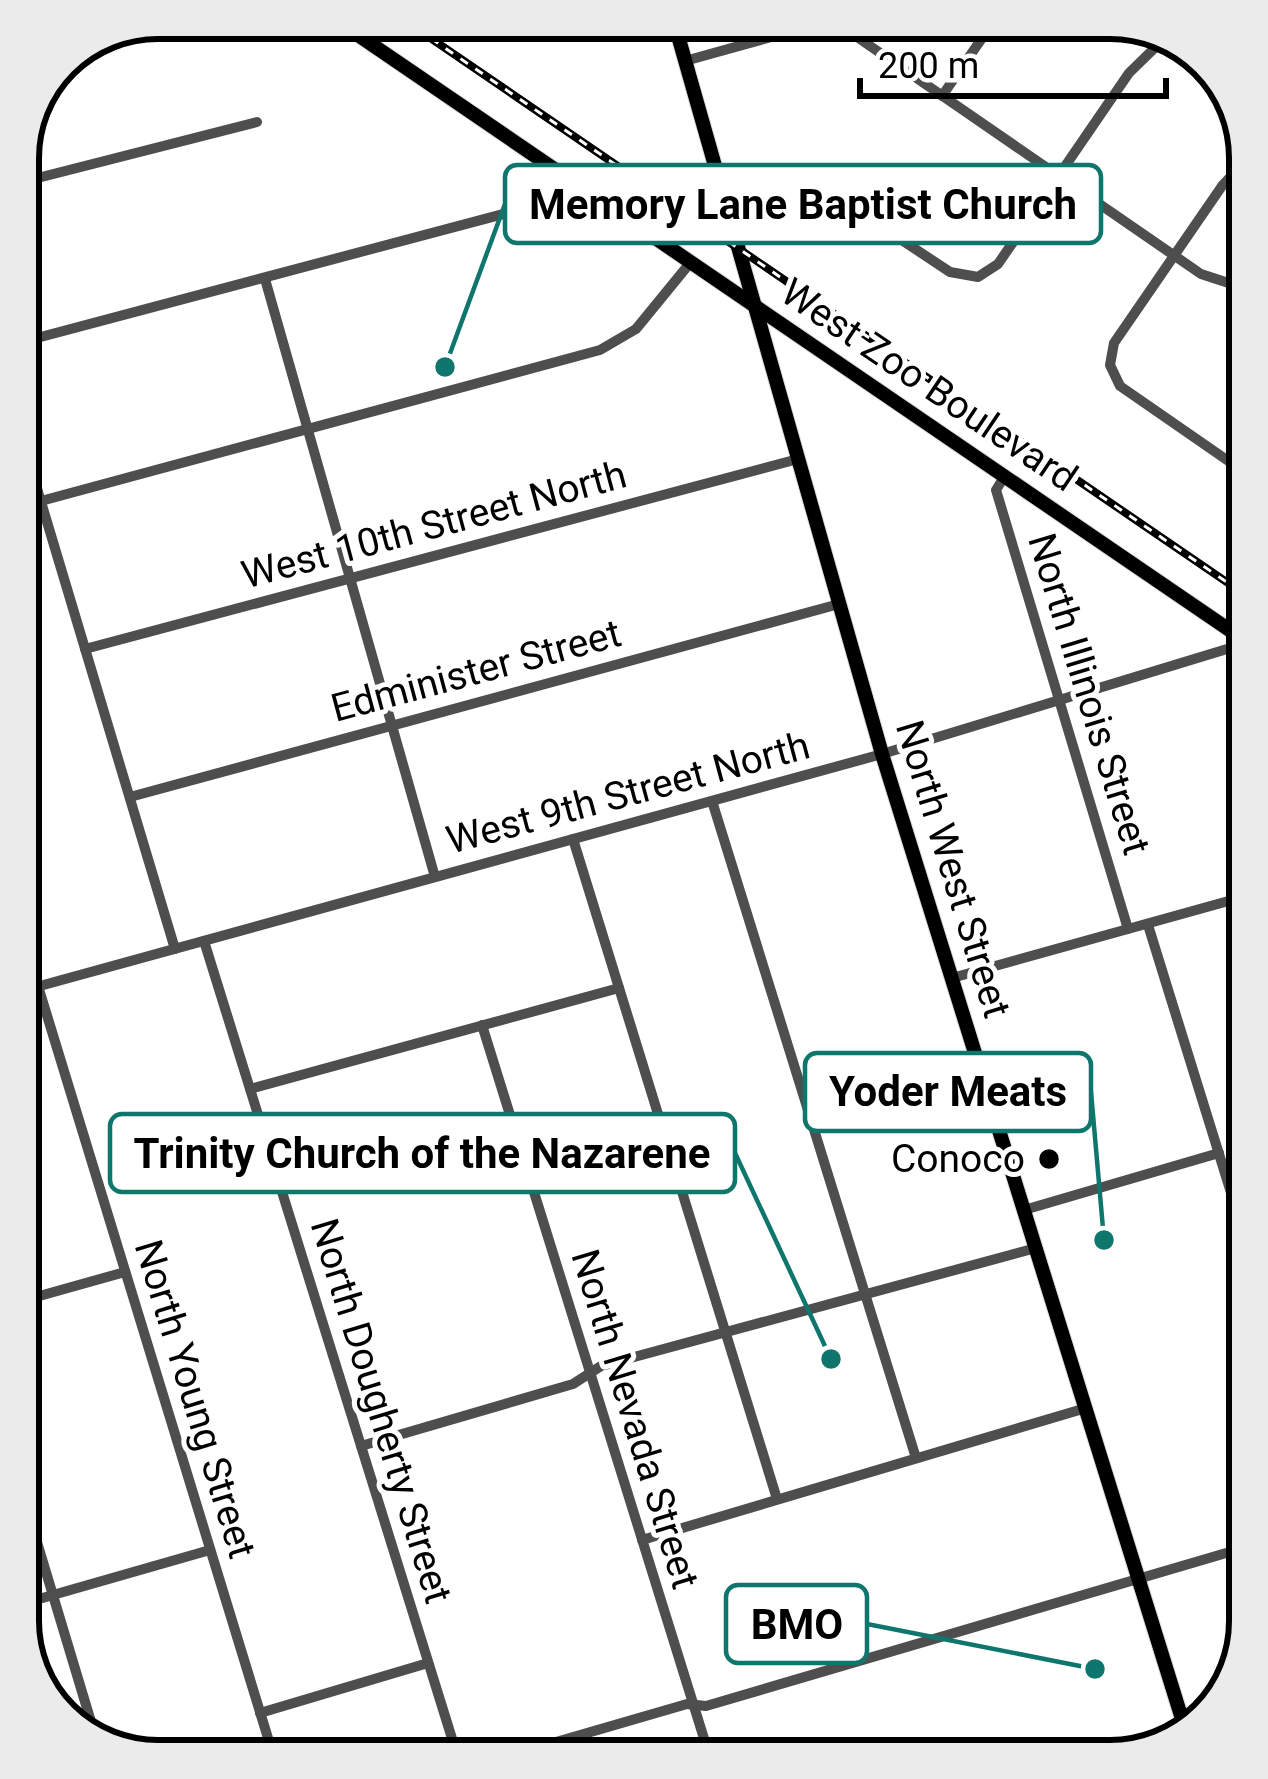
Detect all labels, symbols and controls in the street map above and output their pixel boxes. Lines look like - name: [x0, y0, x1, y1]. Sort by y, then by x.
- scale bar: [860, 24, 1166, 98]
- text: 200 m: [878, 45, 979, 87]
- callout: Memory Lane Baptist Church: [505, 165, 1101, 243]
- text: Memory Lane Baptist Church: [529, 180, 1077, 229]
- street label: West Zoo Boulevard: [772, 269, 1086, 501]
- street label: West 10th Street North: [237, 452, 631, 598]
- street label: North Illinois Street: [1018, 528, 1160, 860]
- street label: Edminister Street: [326, 610, 626, 732]
- street label: North West Street: [886, 715, 1020, 1023]
- street label: West 9th Street North: [441, 722, 815, 864]
- callout: Yoder Meats: [805, 1053, 1091, 1131]
- text: Yoder Meats: [829, 1067, 1067, 1116]
- callout: Trinity Church of the Nazarene: [110, 1114, 735, 1192]
- text: Trinity Church of the Nazarene: [134, 1129, 710, 1178]
- place label: Conoco: [891, 1136, 1025, 1182]
- marker: Conoco: [1036, 1146, 1062, 1172]
- street label: North Dougherty Street: [301, 1213, 461, 1609]
- street label: North Young Street: [125, 1234, 265, 1564]
- street label: North Nevada Street: [562, 1244, 708, 1594]
- callout: BMO: [726, 1585, 867, 1663]
- text: BMO: [751, 1600, 843, 1649]

